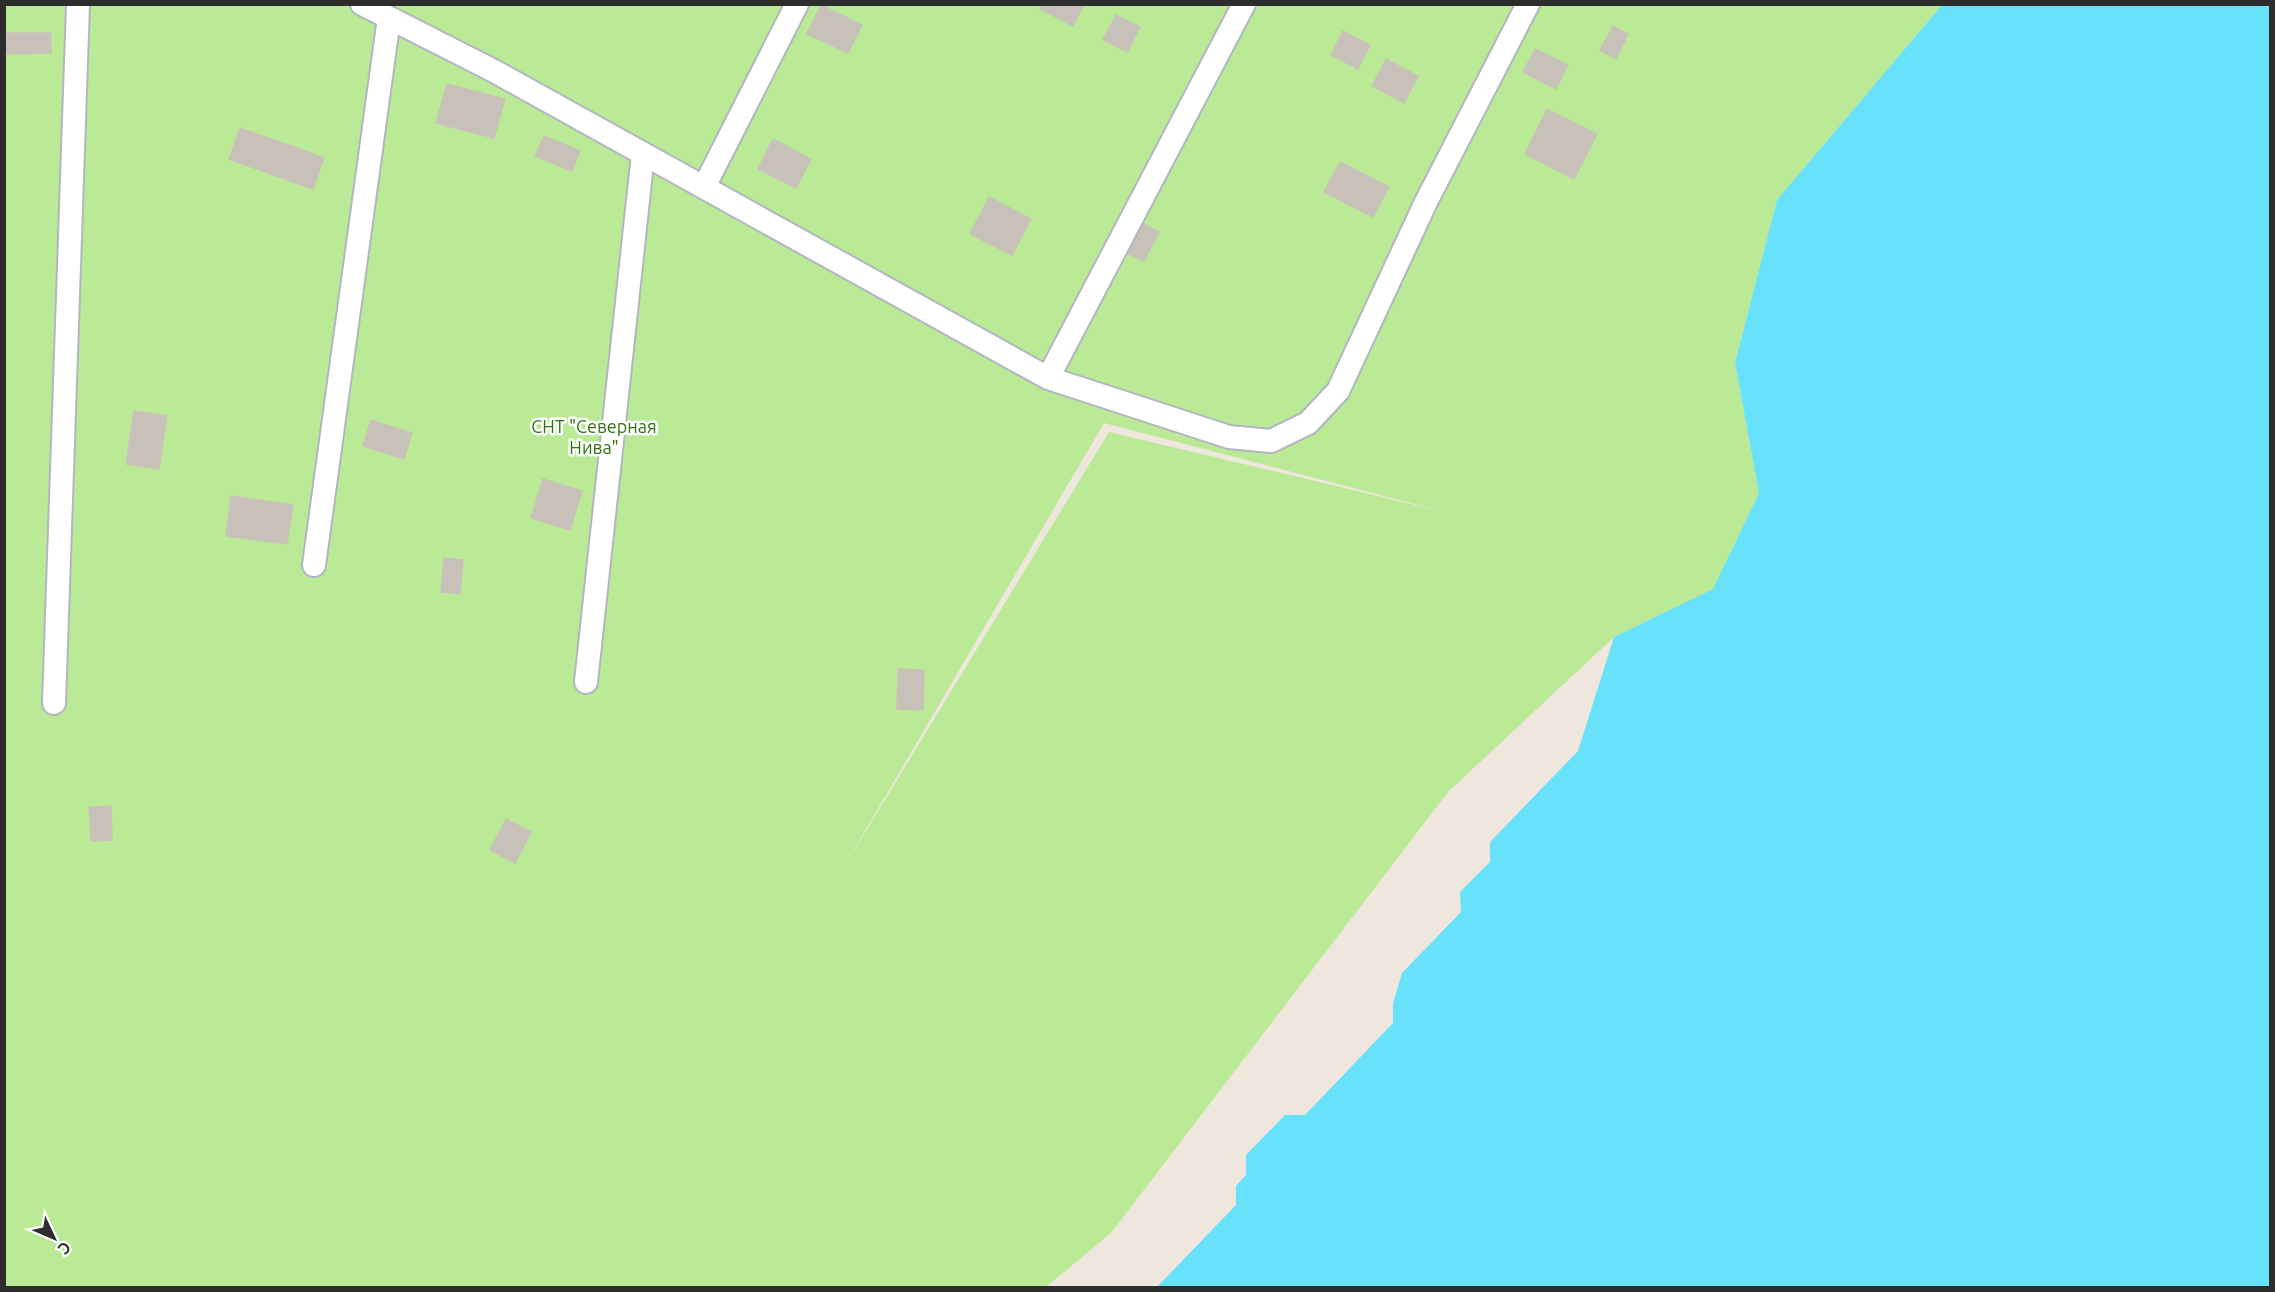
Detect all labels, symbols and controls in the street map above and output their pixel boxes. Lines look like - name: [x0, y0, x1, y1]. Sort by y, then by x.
- park label: СНТ "Северная Нива": [531, 416, 657, 457]
- north arrow: [24, 1208, 84, 1268]
- text: С: [55, 1238, 75, 1258]

